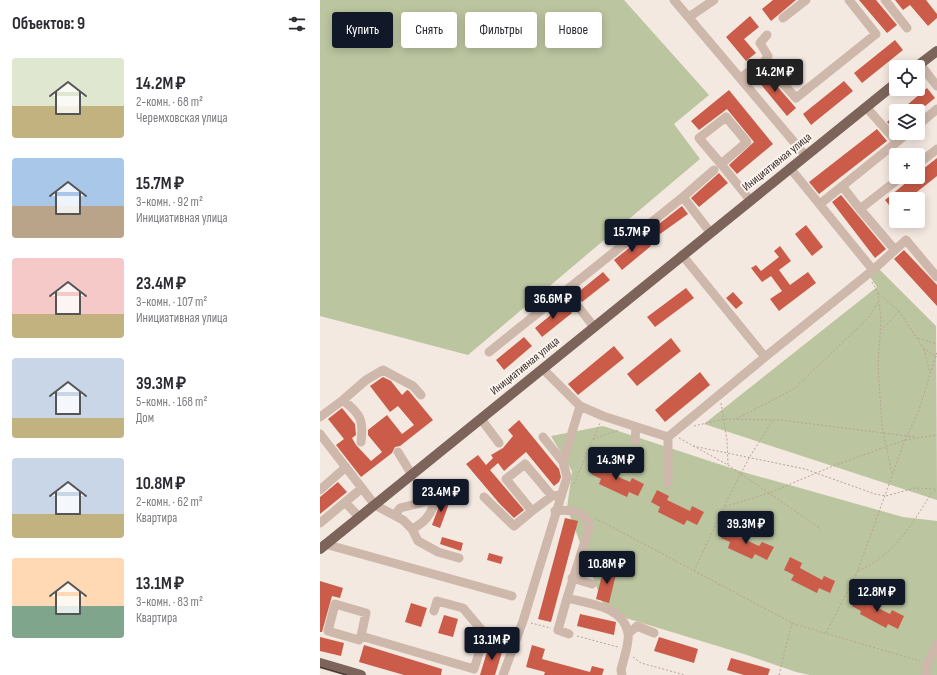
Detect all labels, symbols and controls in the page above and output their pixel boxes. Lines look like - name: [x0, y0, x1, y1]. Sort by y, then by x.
- chip: Купить: [332, 12, 393, 48]
- chip: Снять: [401, 12, 457, 48]
- chip: Фильтры: [465, 12, 537, 48]
- chip: Новое: [545, 12, 602, 48]
- icon: filters: [286, 13, 308, 35]
- text: Объектов: 9: [12, 14, 85, 34]
- pin: 14.2M ₽: [738, 59, 812, 93]
- map controls: [889, 60, 925, 228]
- button: locate: [889, 60, 925, 96]
- text: 14.2M ₽: [756, 64, 794, 80]
- icon: home: [44, 74, 92, 122]
- text: 14.2M ₽: [136, 74, 186, 94]
- text: 2-комн. · 68 m²: [136, 94, 203, 110]
- button: layers: [889, 104, 925, 140]
- text: Черемховская улица: [136, 110, 227, 126]
- street label: Инициативная улица: [739, 129, 815, 194]
- button: +: [889, 148, 925, 184]
- icon: home: [44, 174, 92, 222]
- text: 15.7M ₽: [136, 174, 184, 194]
- button: −: [889, 192, 925, 228]
- text: 3-комн. · 92 m²: [136, 194, 203, 210]
- text: Инициативная улица: [136, 210, 228, 226]
- pin: 15.7M ₽: [595, 219, 669, 253]
- text: 15.7M ₽: [614, 224, 650, 240]
- icon: home: [44, 274, 92, 322]
- text: 23.4M ₽: [136, 274, 186, 294]
- pin: 36.6M ₽: [516, 286, 590, 320]
- text: 36.6M ₽: [534, 291, 572, 307]
- text: 3-комн. · 107 m²: [136, 294, 207, 310]
- text: Инициативная улица: [136, 310, 228, 326]
- street label: Инициативная улица: [487, 333, 563, 398]
- icon: home: [44, 374, 92, 422]
- text: 39.3M ₽: [136, 374, 186, 394]
- text: 5-комн. · 168 m²: [136, 394, 208, 410]
- text: Дом: [136, 410, 154, 426]
- pin: 14.3M ₽: [579, 447, 653, 481]
- text: 14.3M ₽: [597, 452, 635, 468]
- icon: home: [44, 474, 92, 522]
- text: 10.8M ₽: [136, 474, 186, 494]
- pin: 23.4M ₽: [404, 479, 478, 513]
- text: 23.4M ₽: [422, 484, 460, 500]
- text: 2-комн. · 62 m²: [136, 494, 203, 510]
- text: Квартира: [136, 510, 177, 526]
- pin: 39.3M ₽: [709, 511, 783, 545]
- text: 39.3M ₽: [727, 516, 765, 532]
- pin: 10.8M ₽: [570, 551, 644, 585]
- text: 10.8M ₽: [588, 556, 626, 572]
- icon: home: [44, 574, 92, 622]
- text: 13.1M ₽: [136, 574, 184, 594]
- pin: 12.8M ₽: [840, 579, 914, 613]
- text: 12.8M ₽: [858, 584, 896, 600]
- text: 3-комн. · 83 m²: [136, 594, 203, 610]
- text: Квартира: [136, 610, 177, 626]
- pin: 13.1M ₽: [455, 627, 529, 661]
- text: 13.1M ₽: [474, 632, 510, 648]

